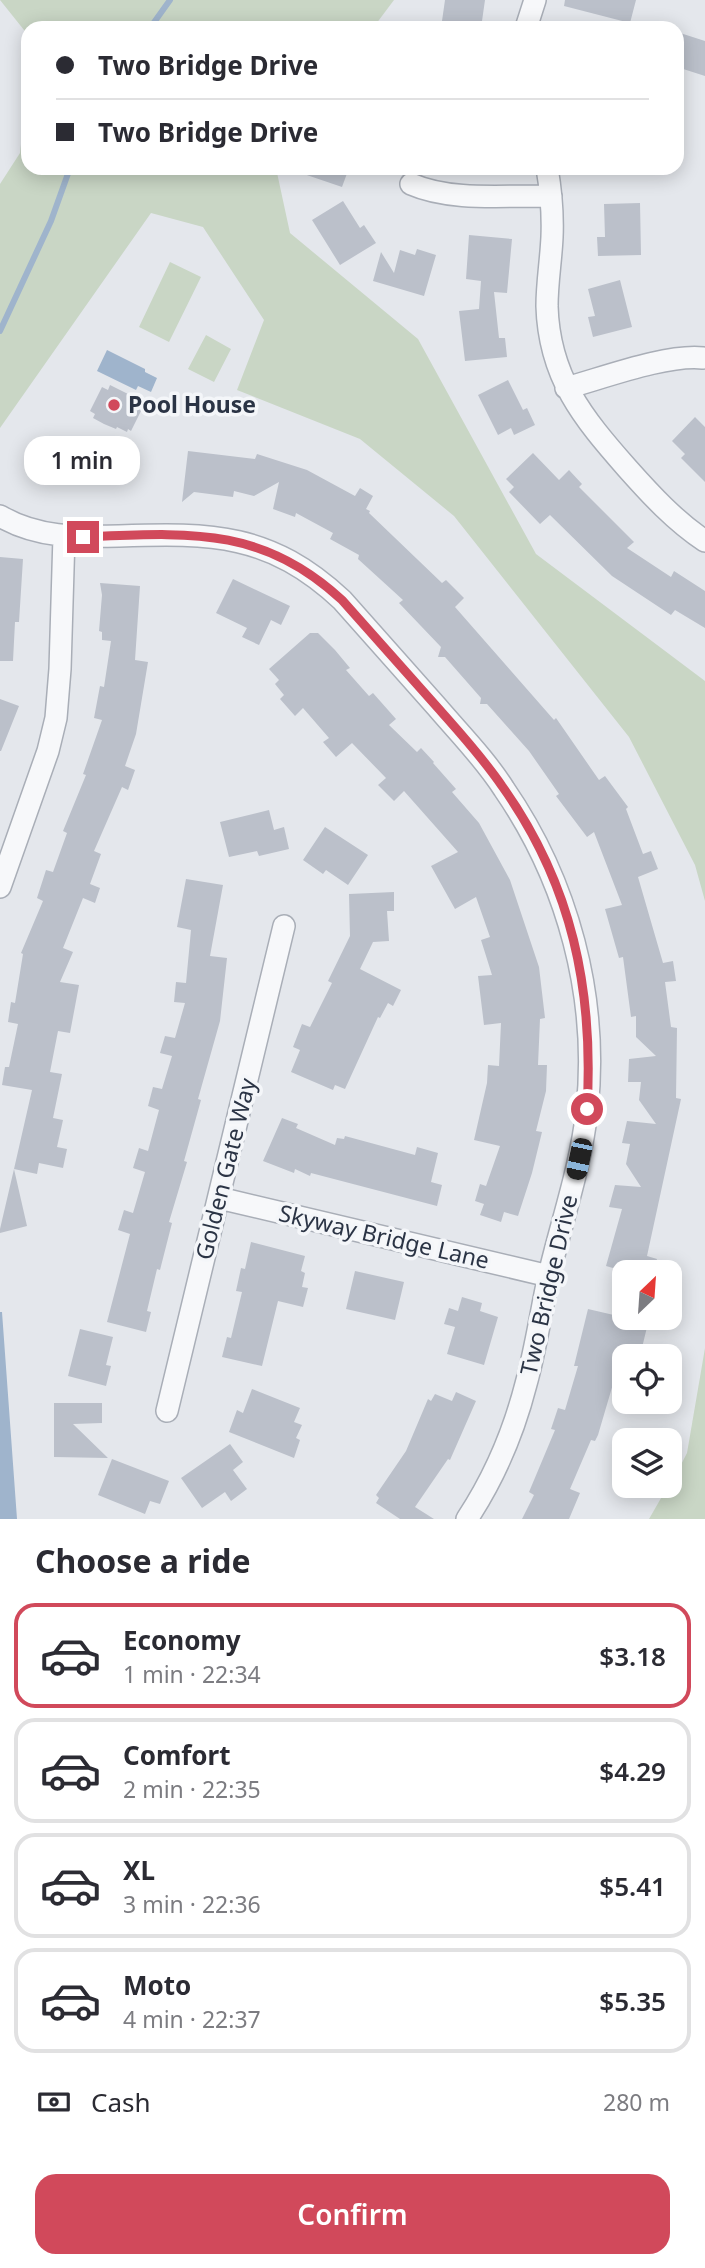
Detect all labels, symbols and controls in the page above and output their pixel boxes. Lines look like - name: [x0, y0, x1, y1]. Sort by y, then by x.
- text: Two Bridge Drive: [98, 47, 318, 83]
- text: Two Bridge Drive: [98, 114, 318, 150]
- place label: Pool House: [128, 388, 256, 420]
- marker: Pool House: [106, 397, 122, 413]
- callout: 1 min: [25, 435, 141, 484]
- text: 1 min: [51, 444, 113, 476]
- route end: [67, 521, 99, 553]
- street label: Golden Gate Way: [187, 1074, 263, 1263]
- route start: [571, 1093, 603, 1125]
- car: [565, 1136, 594, 1182]
- street label: Two Bridge Drive: [512, 1191, 584, 1378]
- street label: Skyway Bridge Lane: [276, 1196, 493, 1276]
- north arrow: [612, 1260, 682, 1330]
- map controls: [612, 1260, 682, 1498]
- button: locate: [612, 1344, 682, 1414]
- button: layers: [612, 1428, 682, 1498]
- text: Choose a ride: [35, 1539, 251, 1582]
- text: Economy: [123, 1622, 241, 1658]
- icon: car: [39, 1624, 102, 1687]
- text: $3.18: [599, 1638, 666, 1674]
- text: 1 min · 22:34: [123, 1658, 261, 1690]
- text: Comfort: [123, 1737, 231, 1773]
- icon: car: [39, 1739, 102, 1802]
- text: $4.29: [599, 1753, 666, 1789]
- text: 2 min · 22:35: [123, 1773, 261, 1805]
- text: XL: [123, 1852, 155, 1888]
- icon: car: [39, 1854, 102, 1917]
- text: $5.41: [599, 1868, 666, 1904]
- text: 3 min · 22:36: [123, 1888, 261, 1920]
- text: Moto: [123, 1967, 191, 2003]
- icon: car: [39, 1969, 102, 2032]
- text: $5.35: [599, 1983, 666, 2019]
- text: 4 min · 22:37: [123, 2003, 261, 2035]
- icon: cash: [35, 2083, 73, 2121]
- text: Cash: [91, 2084, 151, 2120]
- text: 280 m: [603, 2086, 670, 2118]
- button: Confirm: [35, 2174, 670, 2254]

